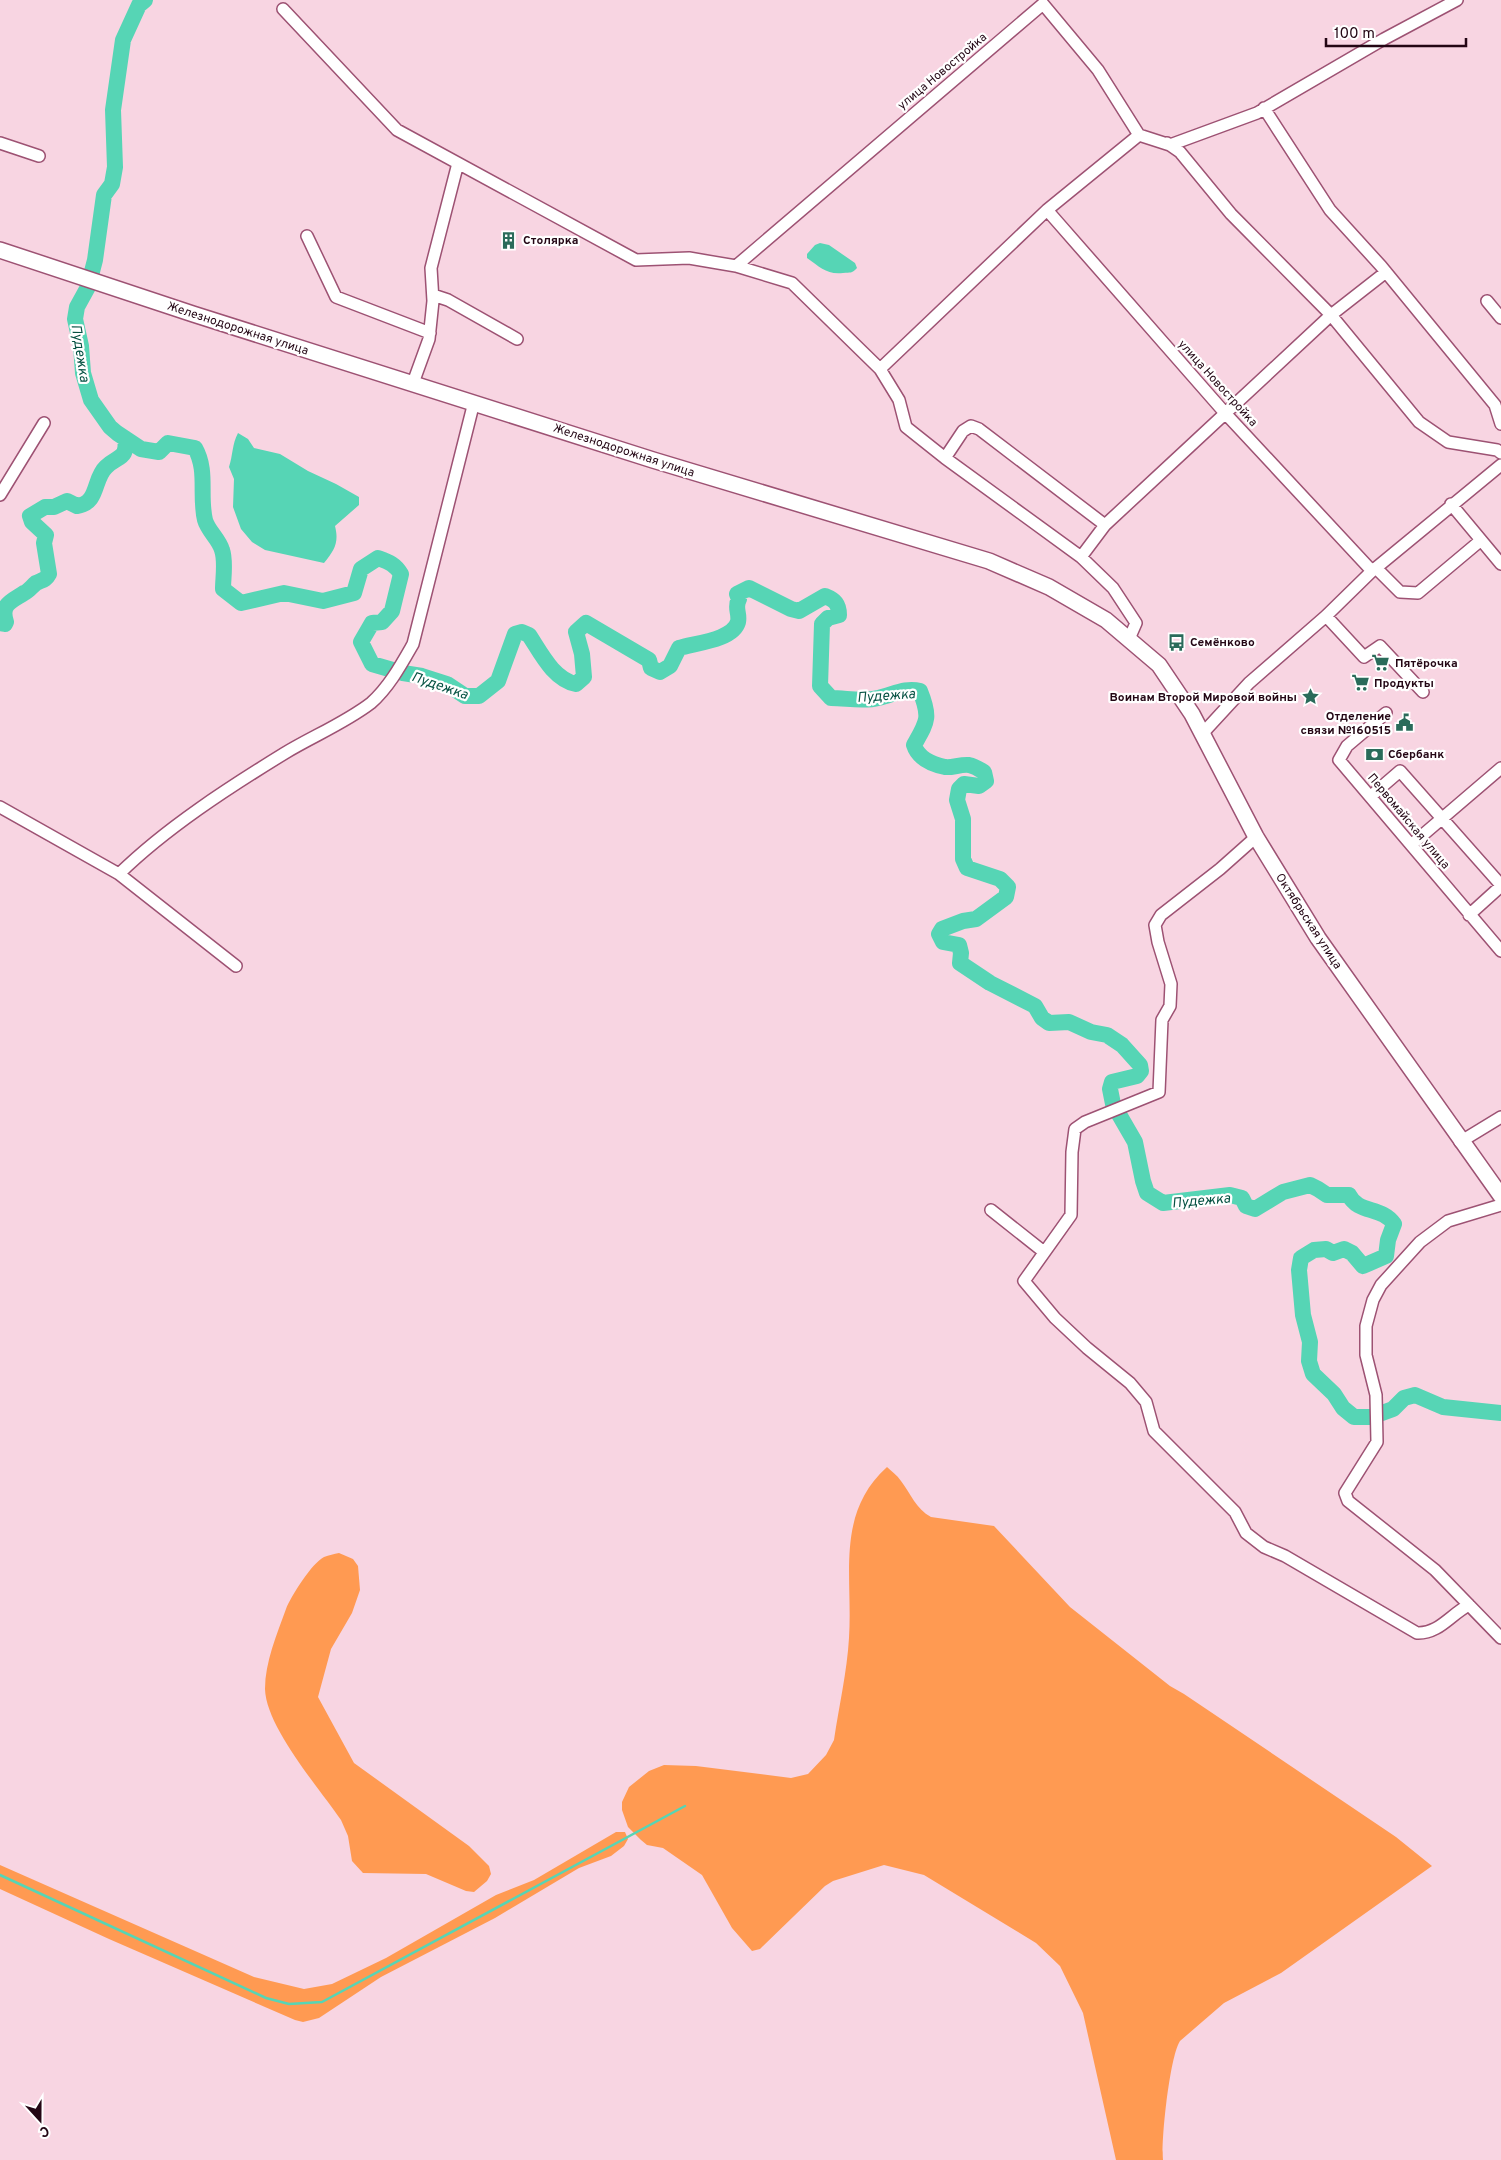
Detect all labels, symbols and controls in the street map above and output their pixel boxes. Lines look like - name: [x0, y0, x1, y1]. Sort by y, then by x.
- scale bar: [1326, 15, 1466, 47]
- text: 100 m: [1334, 25, 1375, 44]
- street label: улица Новостройка: [895, 30, 991, 114]
- building icon: Столярка: [499, 230, 519, 250]
- place label: Столярка: [523, 233, 579, 249]
- street label: Железнодорожная улица: [165, 298, 310, 359]
- water label: Пудежка: [67, 323, 93, 384]
- street label: улица Новостройка: [1174, 337, 1261, 430]
- street label: Железнодорожная улица: [551, 420, 696, 481]
- bus stop icon: Семёнково: [1166, 632, 1186, 652]
- place label: Семёнково: [1190, 635, 1255, 651]
- supermarket icon: Пятёрочка: [1371, 653, 1391, 673]
- place label: Пятёрочка: [1395, 656, 1458, 672]
- water label: Пудежка: [409, 669, 471, 704]
- supermarket icon: Продукты: [1350, 673, 1370, 693]
- place label: Продукты: [1374, 676, 1434, 692]
- water label: Пудежка: [856, 686, 917, 707]
- place icon: Воинам Второй Мировой войны: [1301, 687, 1321, 707]
- place label: Воинам Второй Мировой войны: [1109, 690, 1297, 706]
- place label: Отделение связи №160515: [1300, 709, 1391, 739]
- public building icon: Отделение связи №160515: [1395, 713, 1415, 733]
- bank icon: Сбербанк: [1364, 744, 1384, 764]
- place label: Сбербанк: [1388, 747, 1444, 763]
- street label: Первомайская улица: [1363, 770, 1453, 873]
- street label: Октябрьская улица: [1271, 871, 1345, 973]
- water label: Пудежка: [1171, 1190, 1232, 1213]
- north arrow: [15, 2095, 65, 2145]
- text: С: [37, 2121, 51, 2140]

